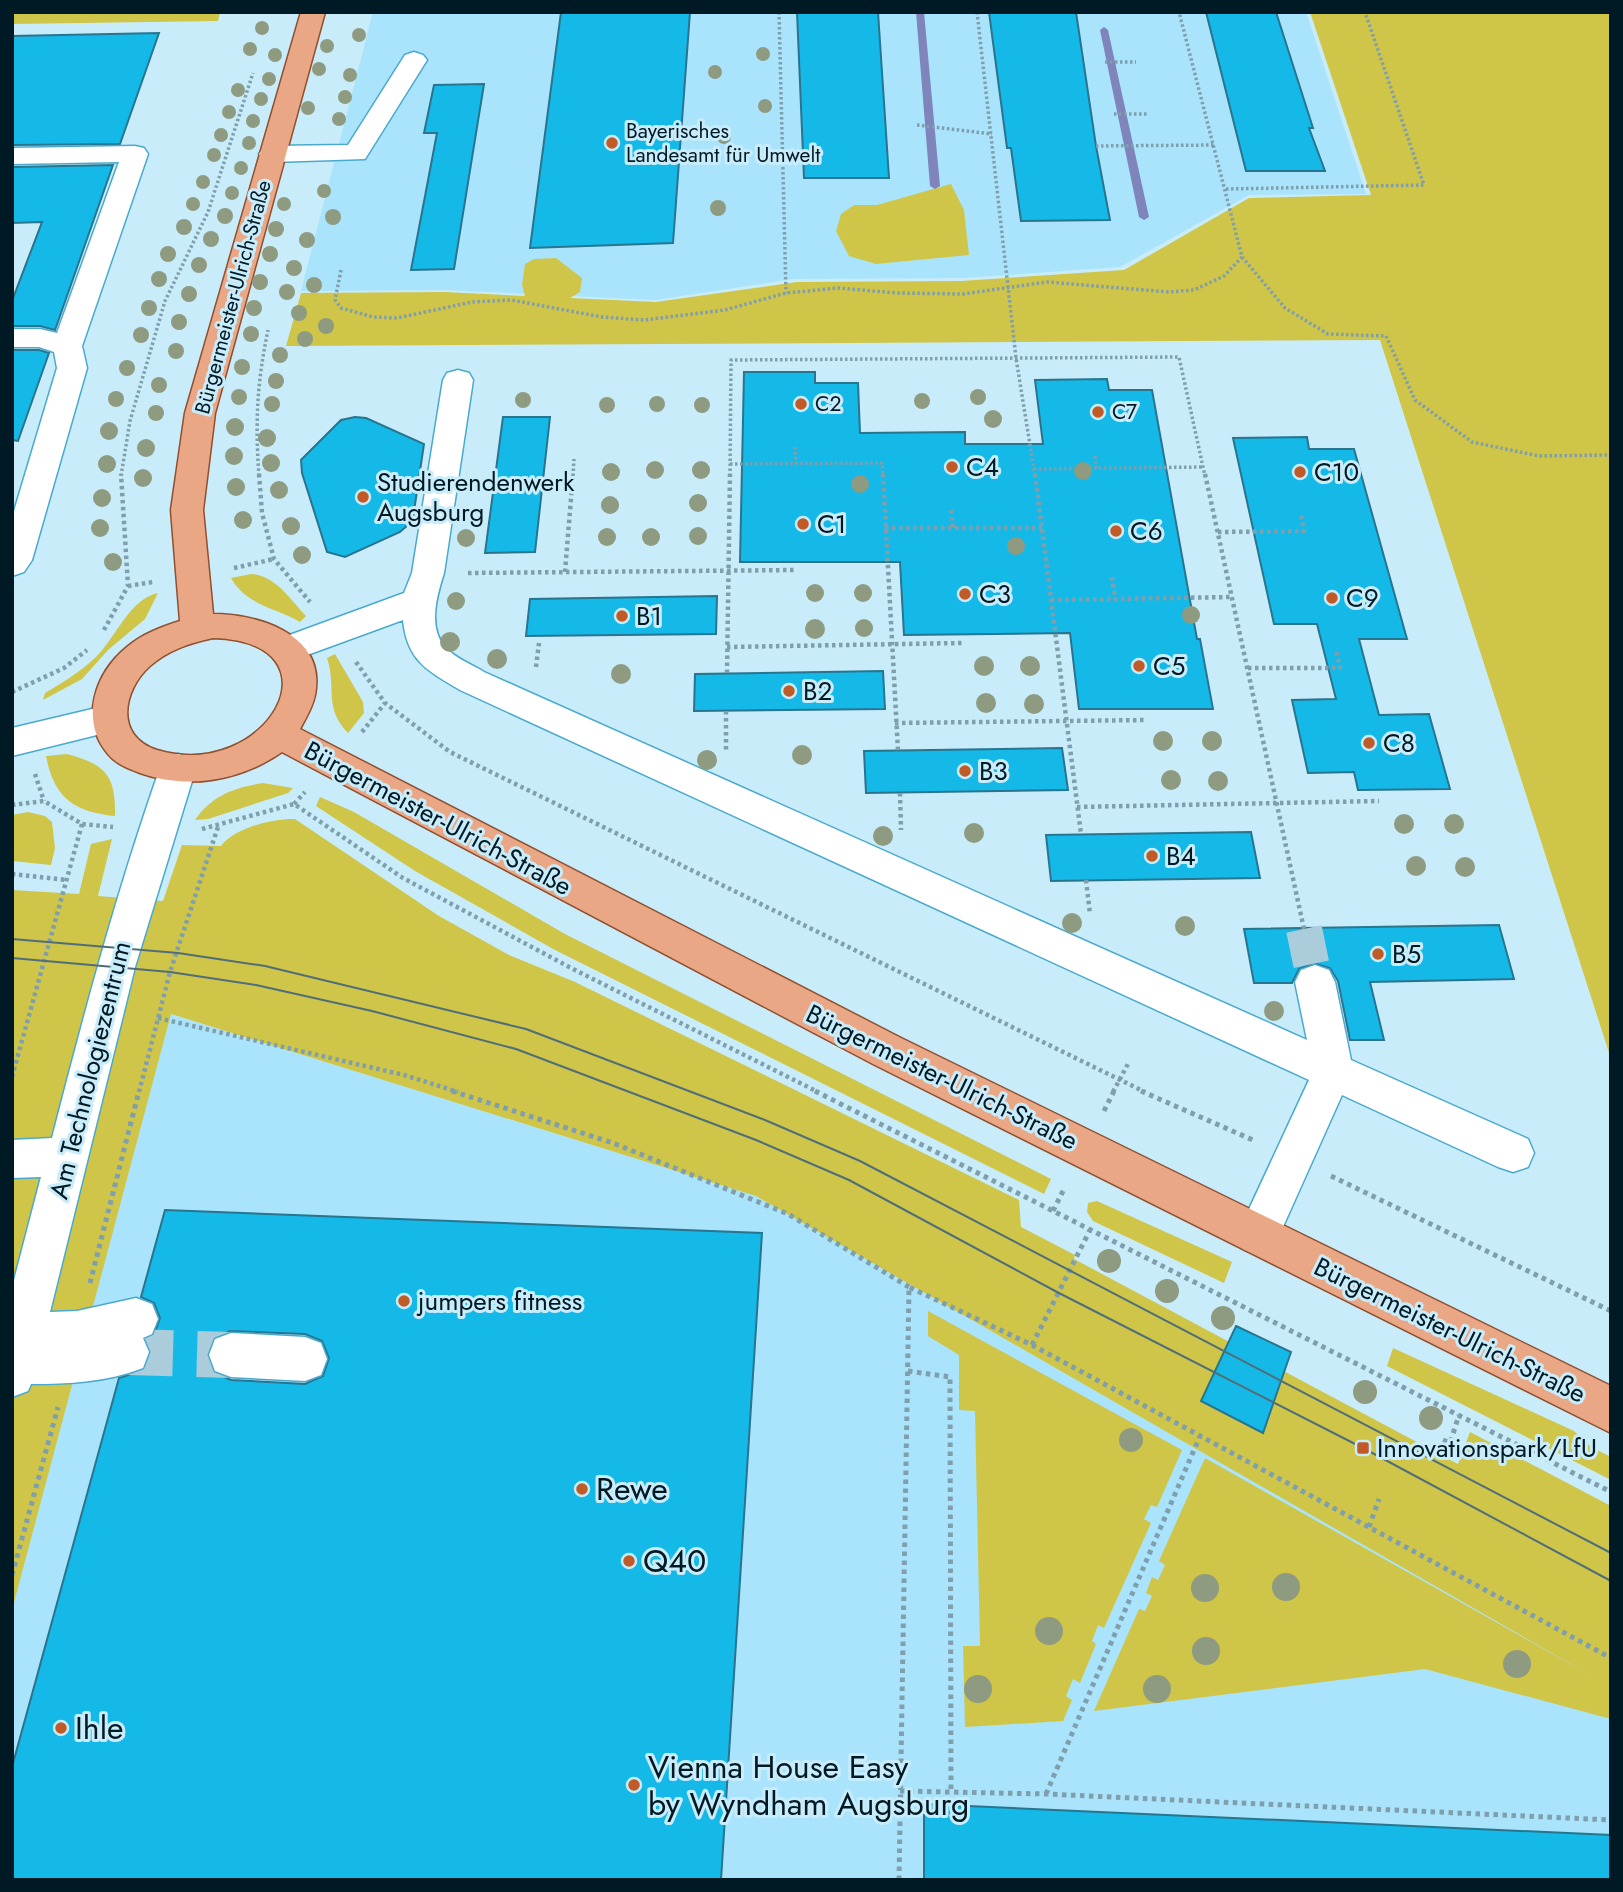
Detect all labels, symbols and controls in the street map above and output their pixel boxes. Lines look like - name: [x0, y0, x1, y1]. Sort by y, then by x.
- place label: Bayerisches Landesamt für Umwelt: [626, 116, 820, 170]
- marker: Bayerisches Landesamt für Umwelt: [604, 135, 620, 151]
- street label: Bürgermeister-Ulrich-Straße: [187, 177, 279, 417]
- place label: C2: [815, 389, 841, 419]
- marker: C2: [793, 396, 809, 412]
- place label: C7: [1112, 397, 1137, 427]
- marker: C7: [1090, 404, 1106, 420]
- place label: C4: [966, 448, 999, 486]
- place label: C10: [1314, 453, 1359, 491]
- marker: C4: [944, 459, 960, 475]
- place label: Studierendenwerk Augsburg: [377, 463, 575, 531]
- marker: C10: [1292, 464, 1308, 480]
- marker: Studierendenwerk Augsburg: [355, 489, 371, 505]
- place label: C1: [817, 505, 847, 543]
- place label: C6: [1130, 512, 1163, 550]
- marker: C1: [795, 516, 811, 532]
- marker: C6: [1108, 523, 1124, 539]
- place label: C3: [979, 575, 1011, 613]
- place label: C9: [1346, 579, 1379, 617]
- marker: C3: [957, 586, 973, 602]
- marker: C9: [1324, 590, 1340, 606]
- place label: B1: [636, 597, 662, 635]
- marker: B1: [614, 608, 630, 624]
- place label: C5: [1153, 647, 1185, 685]
- marker: C5: [1131, 658, 1147, 674]
- place label: B2: [803, 672, 832, 710]
- marker: B2: [781, 683, 797, 699]
- place label: C8: [1383, 724, 1415, 762]
- street label: Bürgermeister-Ulrich-Straße: [297, 731, 579, 905]
- marker: C8: [1361, 735, 1377, 751]
- place label: B3: [979, 752, 1008, 790]
- marker: B3: [957, 763, 973, 779]
- place label: B4: [1166, 837, 1196, 875]
- marker: B4: [1144, 848, 1160, 864]
- place label: B5: [1392, 935, 1421, 973]
- street label: Am Technologiezentrum: [40, 937, 140, 1203]
- marker: B5: [1370, 946, 1386, 962]
- street label: Bürgermeister-Ulrich-Straße: [800, 995, 1084, 1159]
- street label: Bürgermeister-Ulrich-Straße: [1308, 1248, 1592, 1412]
- place label: jumpers fitness: [416, 1282, 582, 1320]
- marker: jumpers fitness: [396, 1293, 412, 1309]
- place label: Innovationspark/LfU: [1377, 1429, 1597, 1467]
- marker: Innovationspark/LfU: [1355, 1440, 1371, 1456]
- place label: Rewe: [596, 1466, 668, 1512]
- marker: Rewe: [574, 1481, 590, 1497]
- place label: Q40: [643, 1538, 706, 1584]
- marker: Q40: [621, 1553, 637, 1569]
- place label: Ihle: [75, 1705, 123, 1751]
- marker: Ihle: [53, 1720, 69, 1736]
- place label: Vienna House Easy by Wyndham Augsburg: [648, 1744, 969, 1827]
- marker: Vienna House Easy by Wyndham Augsburg: [626, 1777, 642, 1793]

